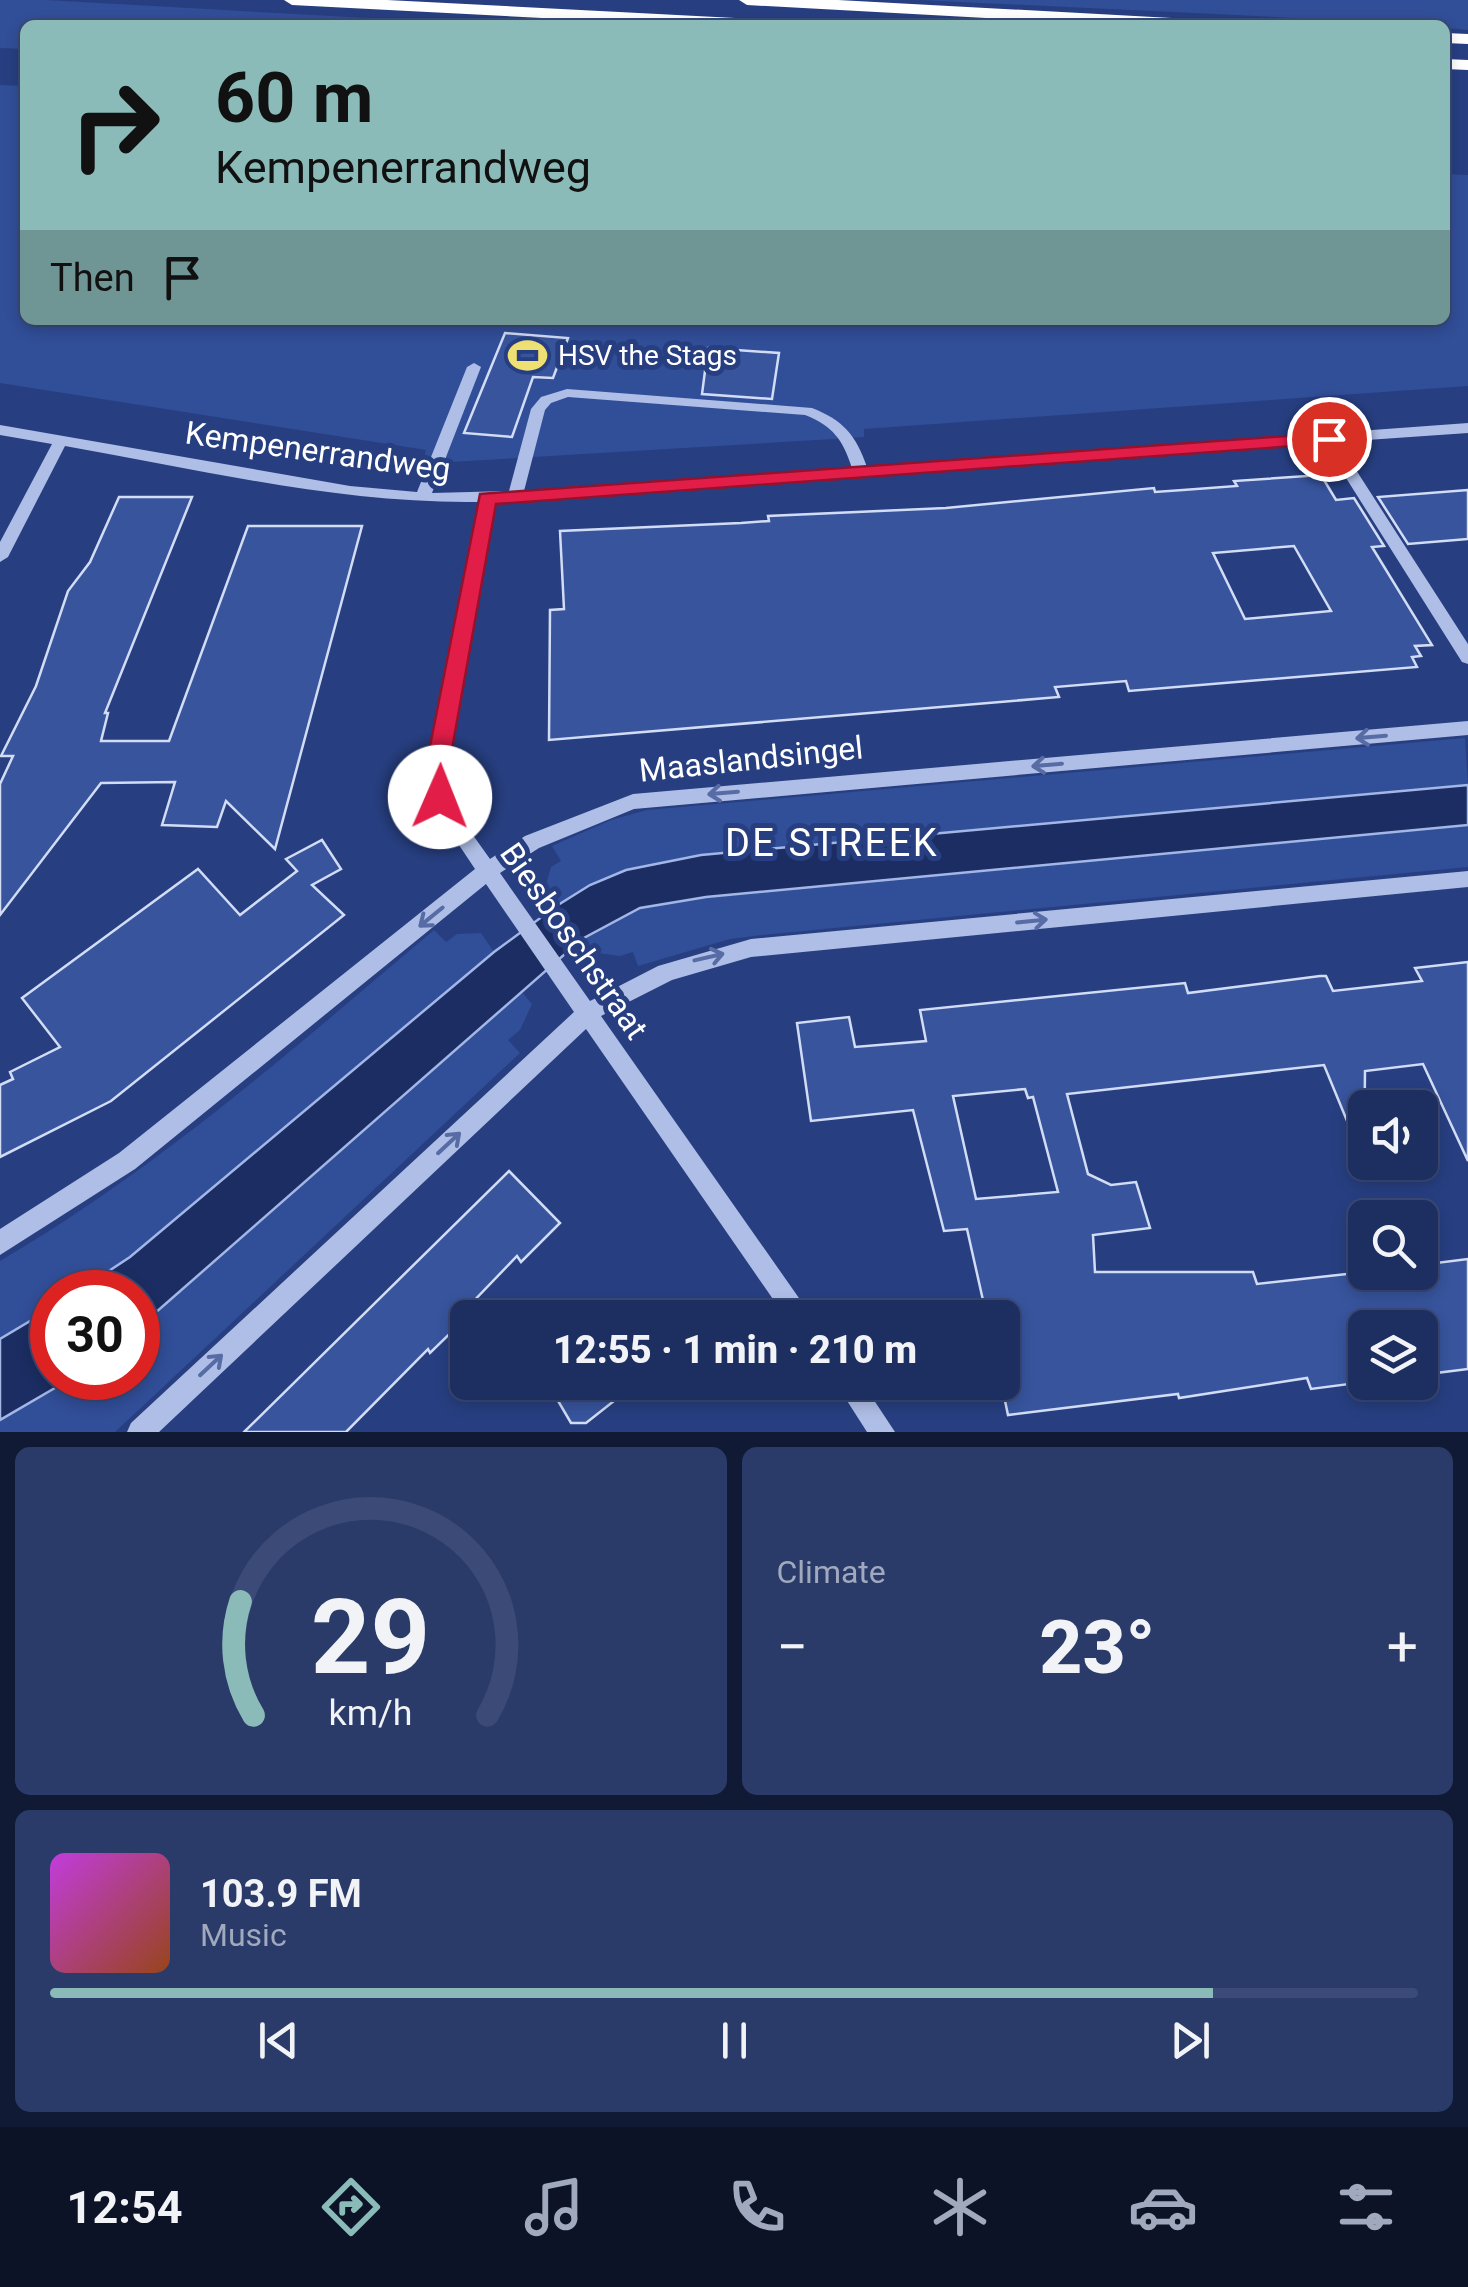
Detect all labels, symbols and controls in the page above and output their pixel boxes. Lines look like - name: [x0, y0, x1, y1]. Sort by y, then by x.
- text: 60 m: [215, 57, 373, 139]
- icon: right: [50, 60, 180, 190]
- text: Kempenerrandweg: [215, 141, 591, 194]
- icon: arrive: [155, 250, 210, 305]
- text: Then: [50, 256, 135, 300]
- sports icon: HSV the Stags: [507, 334, 549, 376]
- place label: HSV the Stags: [558, 339, 737, 372]
- pin: [1287, 397, 1372, 482]
- icon: arrive: [1302, 412, 1357, 467]
- street label: Kempenerrandweg: [183, 414, 453, 488]
- one-way arrow: [1355, 727, 1387, 746]
- street label: Maaslandsingel: [637, 728, 865, 790]
- position arrow: [388, 745, 492, 849]
- one-way arrow: [1032, 755, 1064, 774]
- one-way arrow: [708, 783, 740, 802]
- district label: DE STREEK: [725, 821, 939, 865]
- street label: Biesboschstraat: [492, 836, 656, 1046]
- one-way arrow: [419, 906, 445, 928]
- one-way arrow: [1015, 911, 1047, 930]
- one-way arrow: [692, 947, 724, 965]
- map controls: [1348, 1090, 1438, 1400]
- button: sound: [1348, 1090, 1438, 1180]
- one-way arrow: [436, 1132, 461, 1155]
- button: search: [1348, 1200, 1438, 1290]
- speed limit sign: 30: [30, 1270, 160, 1400]
- button: layers: [1348, 1310, 1438, 1400]
- text: 12:55 · 1 min · 210 m: [553, 1328, 917, 1372]
- one-way arrow: [199, 1353, 223, 1377]
- text: Climate: [777, 1553, 886, 1591]
- text: 29: [311, 1577, 430, 1698]
- text: 23°: [1039, 1603, 1155, 1691]
- text: −: [777, 1615, 808, 1679]
- text: +: [1387, 1615, 1418, 1679]
- text: km/h: [329, 1692, 413, 1734]
- text: 103.9 FM: [200, 1872, 362, 1916]
- text: Music: [200, 1916, 287, 1954]
- icon: previous: [251, 2013, 306, 2068]
- icon: pause: [707, 2013, 762, 2068]
- icon: next: [1163, 2013, 1218, 2068]
- icon: directions: [316, 2172, 386, 2242]
- icon: music: [519, 2172, 589, 2242]
- icon: phone: [722, 2172, 792, 2242]
- icon: climate: [925, 2172, 995, 2242]
- icon: car: [1128, 2172, 1198, 2242]
- icon: filters: [1331, 2172, 1401, 2242]
- text: 12:54: [67, 2181, 183, 2234]

